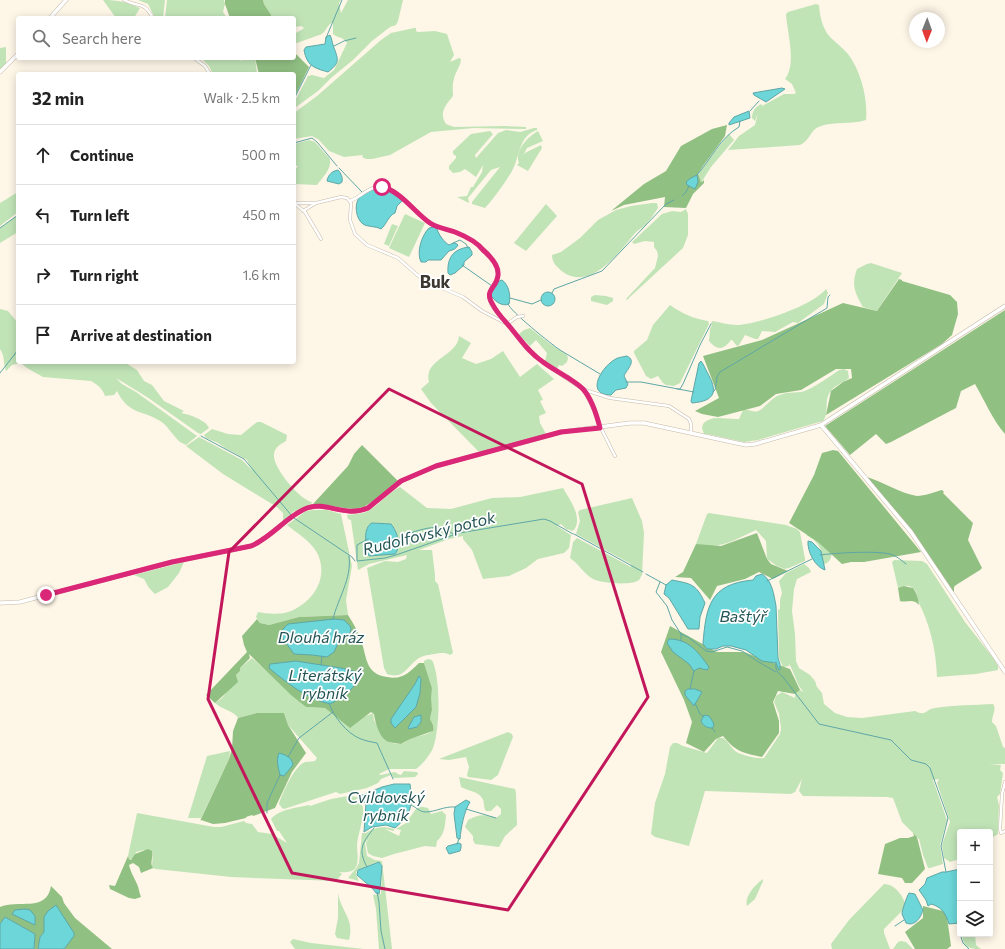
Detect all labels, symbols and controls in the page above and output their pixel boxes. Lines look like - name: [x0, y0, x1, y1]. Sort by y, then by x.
- north arrow: [909, 12, 945, 48]
- search box: [16, 16, 296, 60]
- icon: search: [30, 27, 52, 49]
- text: Search here: [62, 29, 141, 47]
- text: 32 min: [32, 88, 84, 109]
- text: Walk · 2.5 km: [204, 90, 280, 106]
- icon: ahead: [32, 144, 54, 166]
- text: Continue: [70, 146, 134, 164]
- text: 500 m: [242, 147, 280, 163]
- route start: [373, 178, 391, 196]
- icon: left: [32, 204, 54, 226]
- text: Turn left: [70, 206, 129, 224]
- text: 450 m: [242, 207, 280, 223]
- icon: right: [32, 264, 54, 286]
- text: Turn right: [70, 266, 139, 284]
- text: 1.6 km: [243, 267, 280, 283]
- district label: Buk: [420, 271, 451, 292]
- icon: arrive: [32, 324, 54, 346]
- text: Arrive at destination: [70, 326, 212, 344]
- water label: Rudolfovský potok: [360, 507, 498, 558]
- route end: [37, 586, 55, 604]
- water label: Baštýř: [719, 606, 769, 625]
- water label: Dlouhá hráz: [278, 627, 364, 646]
- water label: Literátský rybník: [288, 665, 362, 702]
- water label: Cvildovský rybník: [347, 787, 426, 824]
- map controls: [957, 829, 993, 937]
- button: +: [957, 829, 993, 865]
- button: −: [957, 865, 993, 901]
- button: layers: [957, 901, 993, 937]

